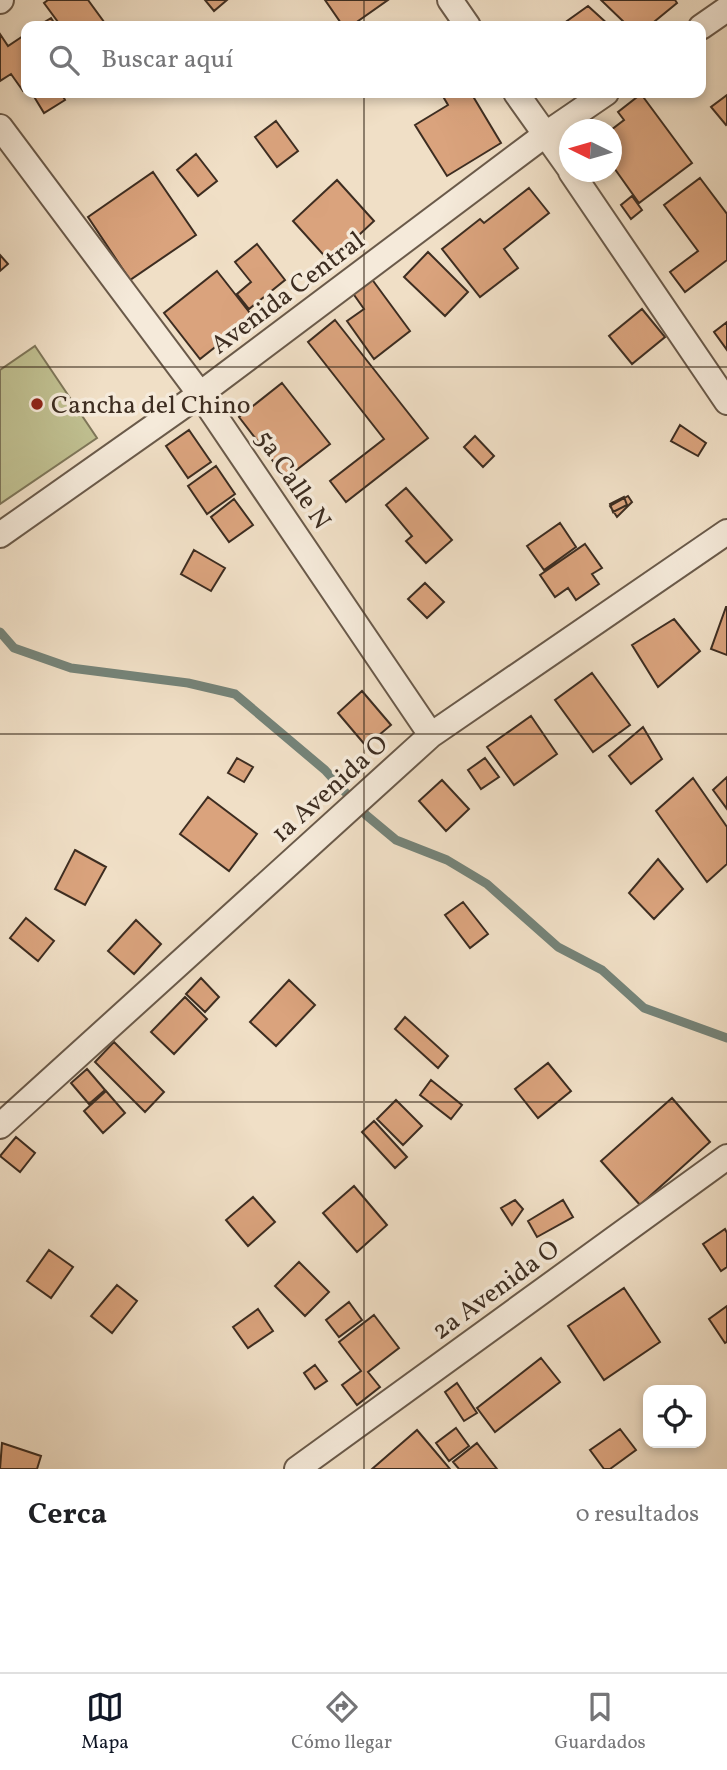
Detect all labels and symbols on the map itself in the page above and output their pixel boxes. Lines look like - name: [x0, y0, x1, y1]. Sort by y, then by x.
- north arrow: [559, 119, 622, 182]
- street label: Avenida Central: [204, 224, 373, 363]
- place label: Cancha del Chino: [51, 388, 251, 424]
- marker: Cancha del Chino: [29, 396, 45, 412]
- street label: 5a Calle N: [246, 423, 339, 537]
- street label: 1a Avenida O: [264, 727, 397, 852]
- street label: 2a Avenida O: [425, 1232, 567, 1349]

